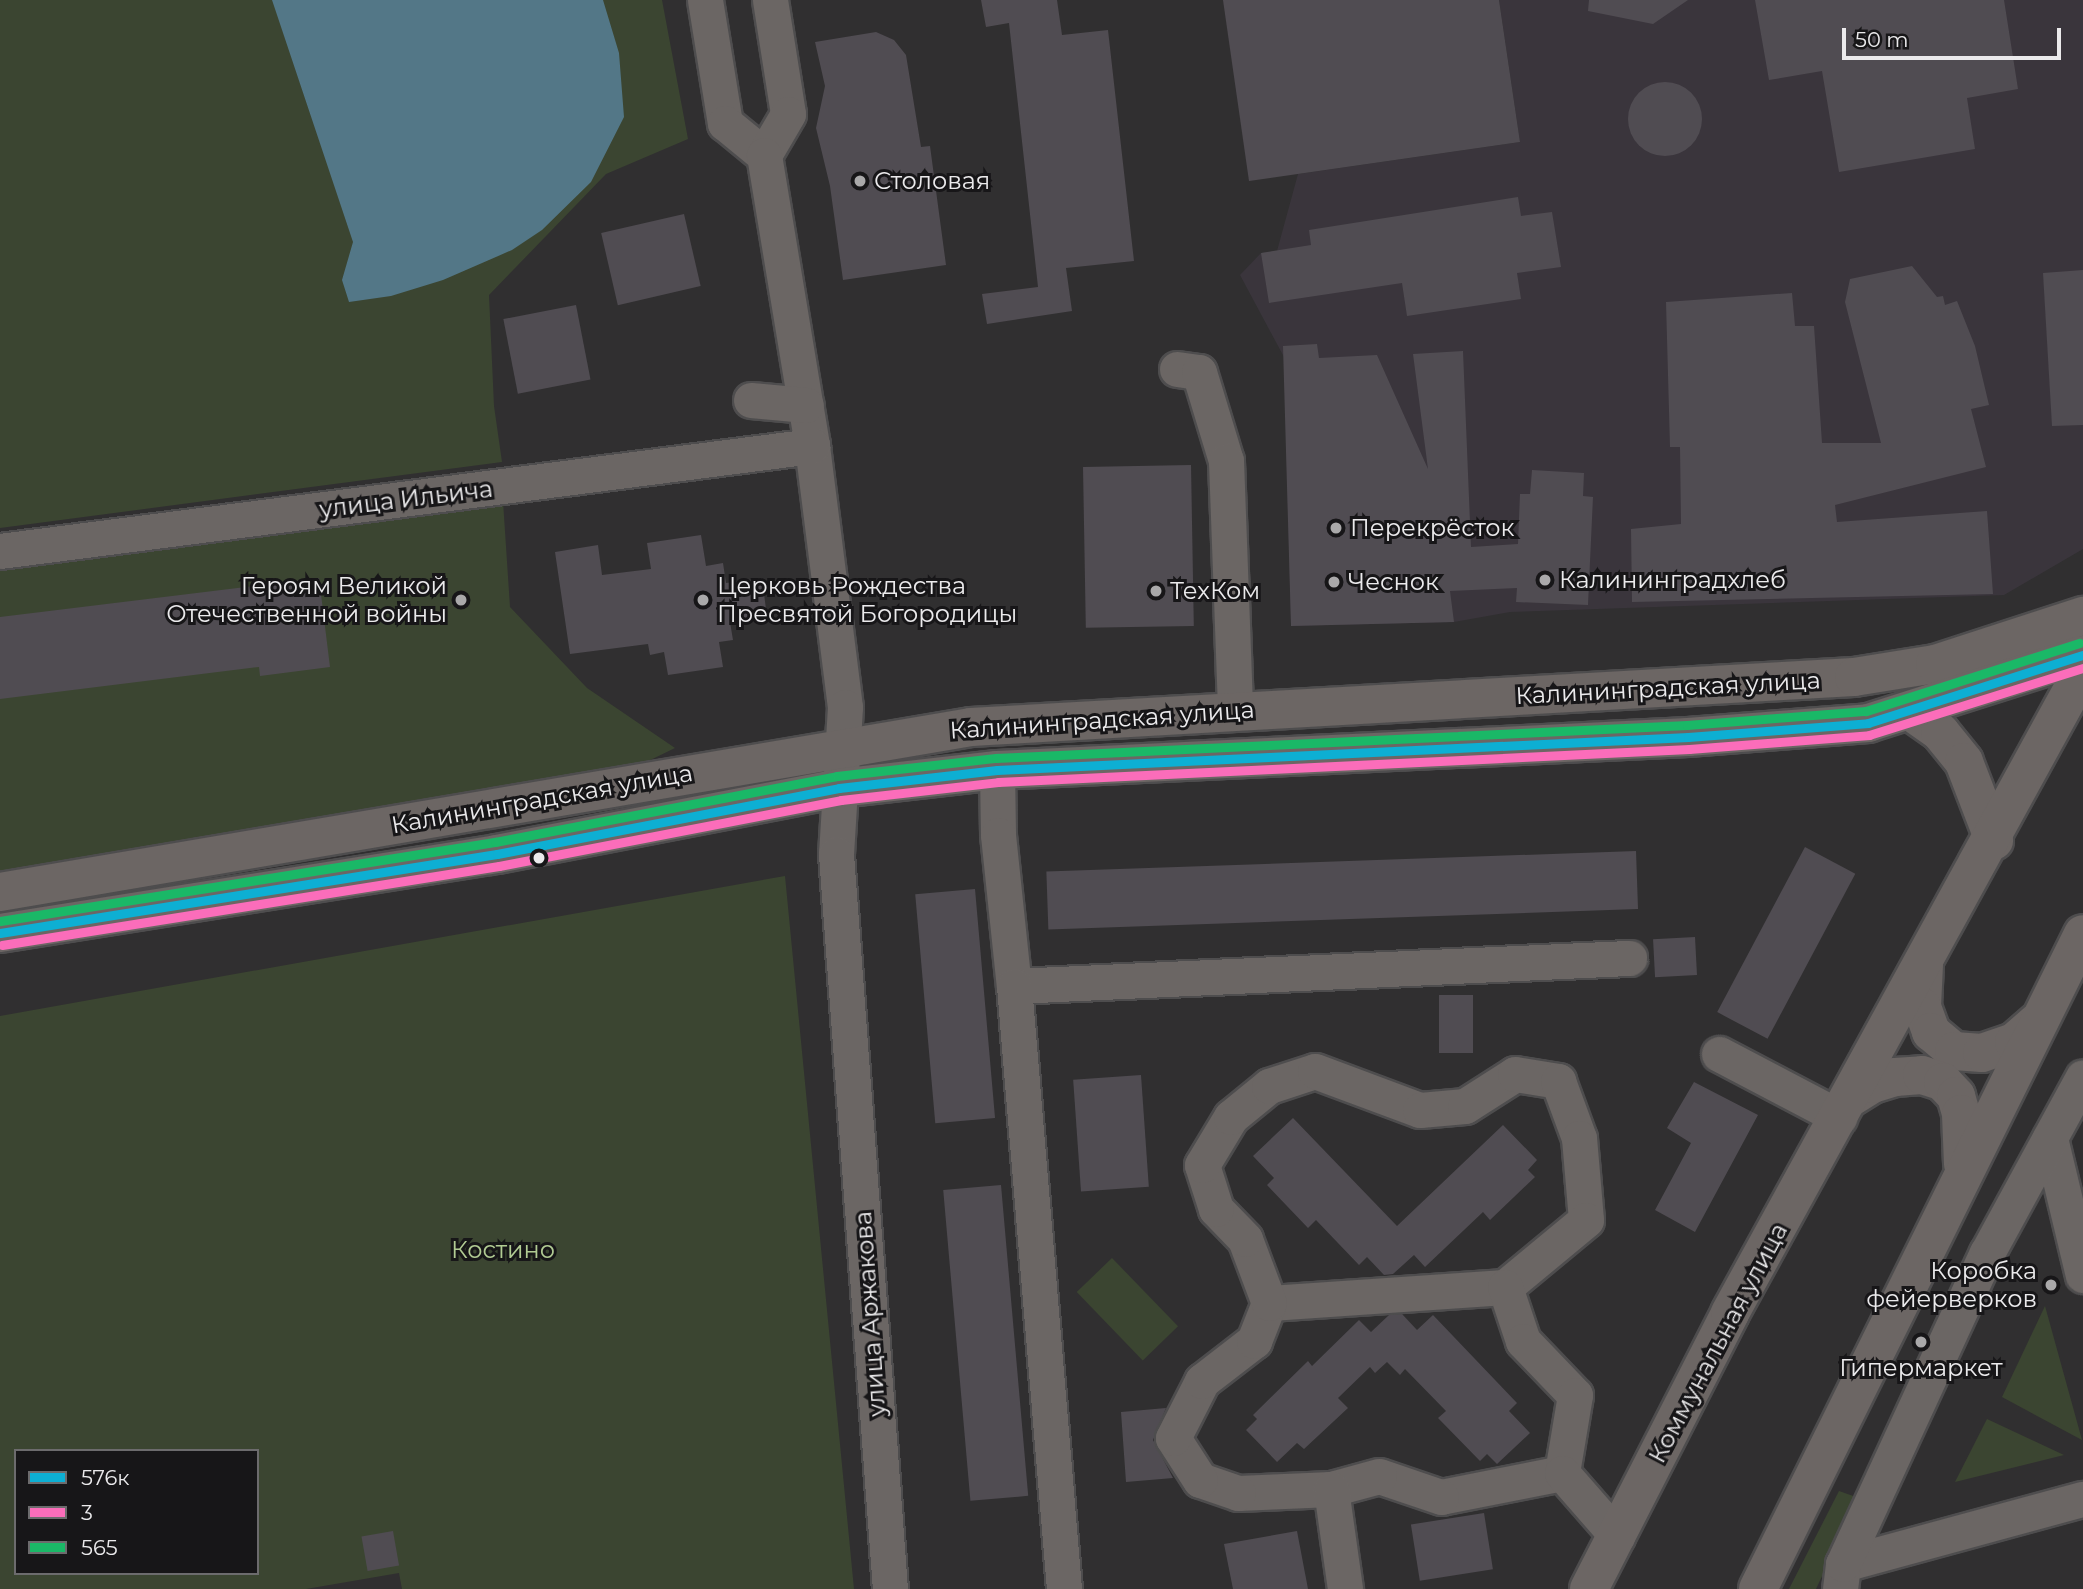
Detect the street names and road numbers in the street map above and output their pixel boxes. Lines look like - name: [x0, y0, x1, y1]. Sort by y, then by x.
- street label: улица Ильича: [318, 474, 494, 524]
- street label: Калининградская улица: [1515, 666, 1821, 710]
- street label: Калининградская улица: [949, 695, 1255, 745]
- street label: Калининградская улица: [389, 758, 695, 840]
- street label: улица Аржакова: [848, 1210, 892, 1418]
- street label: Коммунальная улица: [1642, 1218, 1794, 1468]

